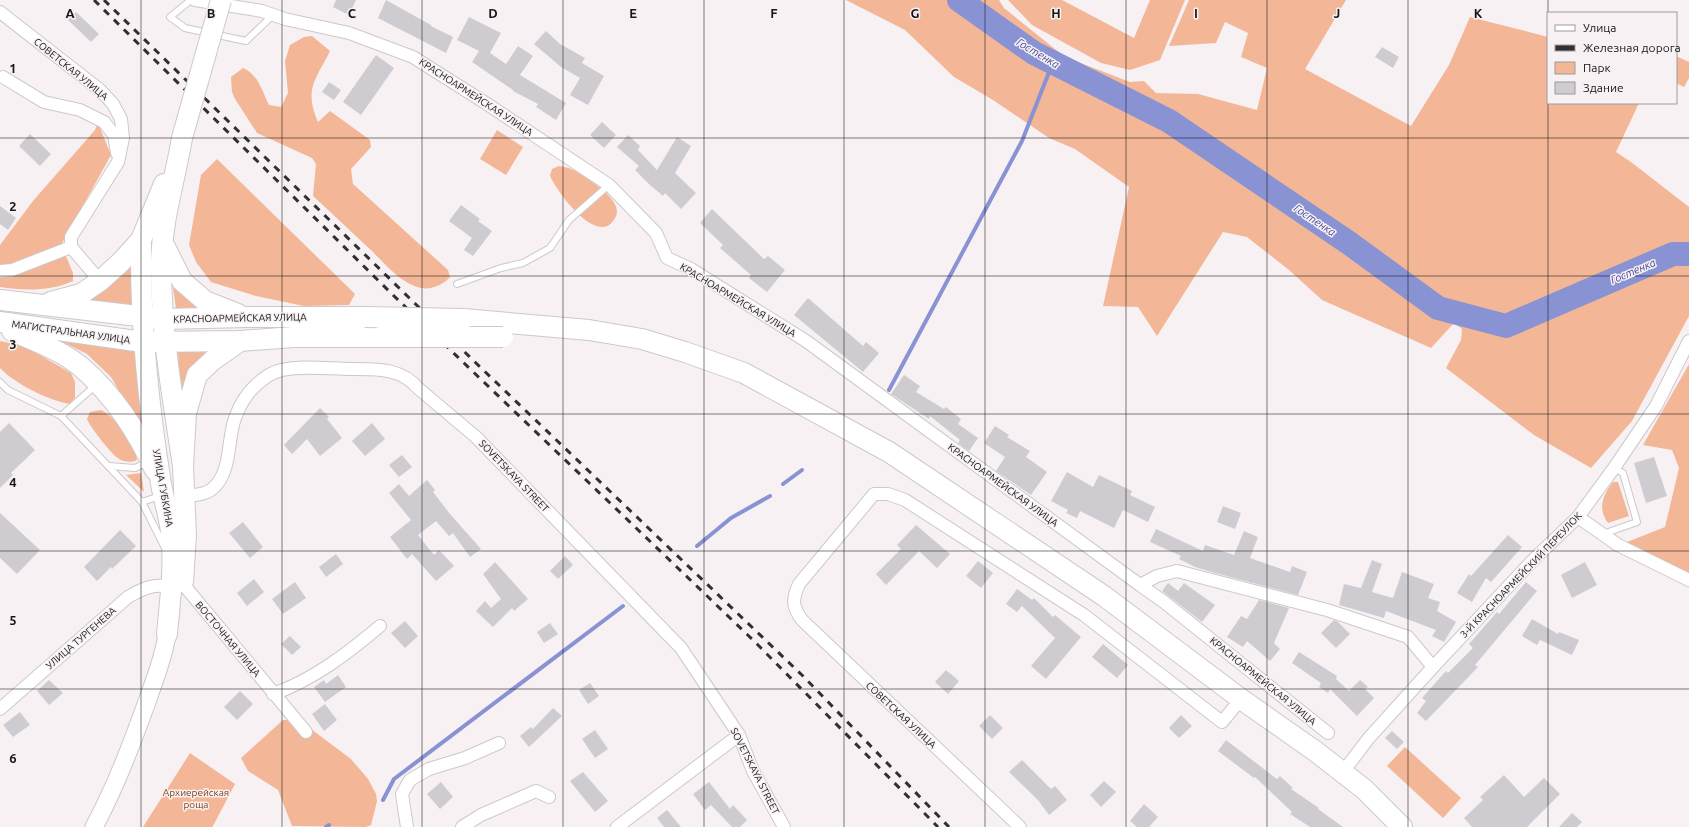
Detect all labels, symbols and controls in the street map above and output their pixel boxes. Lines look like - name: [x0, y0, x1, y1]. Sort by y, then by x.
- text: A: [65, 6, 75, 20]
- text: B: [207, 6, 216, 20]
- text: C: [348, 6, 357, 20]
- text: D: [488, 6, 498, 20]
- text: E: [629, 6, 637, 20]
- text: F: [770, 6, 778, 20]
- text: G: [911, 6, 920, 20]
- text: H: [1051, 6, 1061, 20]
- text: I: [1194, 6, 1198, 20]
- text: J: [1334, 6, 1340, 20]
- text: K: [1474, 6, 1483, 20]
- legend: [1547, 12, 1677, 104]
- text: Улица: [1583, 21, 1616, 34]
- street label: СОВЕТСКАЯ УЛИЦА: [32, 36, 111, 102]
- water label: Гостенка: [1014, 36, 1062, 70]
- text: Железная дорога: [1583, 41, 1681, 54]
- street label: КРАСНОАРМЕЙСКАЯ УЛИЦА: [417, 56, 535, 138]
- text: 1: [9, 61, 17, 75]
- text: Парк: [1583, 61, 1611, 74]
- text: Здание: [1583, 81, 1624, 94]
- text: 2: [9, 199, 17, 213]
- water label: Гостенка: [1292, 202, 1338, 238]
- water label: Гостенка: [1609, 256, 1657, 286]
- street label: КРАСНОАРМЕЙСКАЯ УЛИЦА: [678, 261, 798, 339]
- street label: КРАСНОАРМЕЙСКАЯ УЛИЦА: [173, 311, 307, 325]
- street label: МАГИСТРАЛЬНАЯ УЛИЦА: [11, 318, 131, 346]
- text: 3: [9, 337, 17, 351]
- street label: SOVETSKAYA STREET: [477, 438, 551, 514]
- street label: КРАСНОАРМЕЙСКАЯ УЛИЦА: [946, 441, 1061, 529]
- street label: УЛИЦА ГУБКИНА: [151, 448, 175, 528]
- text: 4: [9, 475, 17, 489]
- street label: 3-Й КРАСНОАРМЕЙСКИЙ ПЕРЕУЛОК: [1458, 510, 1584, 640]
- street label: ВОСТОЧНАЯ УЛИЦА: [193, 599, 263, 679]
- street label: УЛИЦА ТУРГЕНЕВА: [44, 604, 118, 671]
- text: 5: [9, 613, 17, 627]
- street label: КРАСНОАРМЕЙСКАЯ УЛИЦА: [1208, 635, 1319, 728]
- street label: СОВЕТСКАЯ УЛИЦА: [864, 680, 939, 751]
- street label: SOVETSKAYA STREET: [728, 726, 782, 816]
- text: 6: [9, 751, 17, 765]
- park label: Архиерейская роща: [163, 787, 229, 810]

